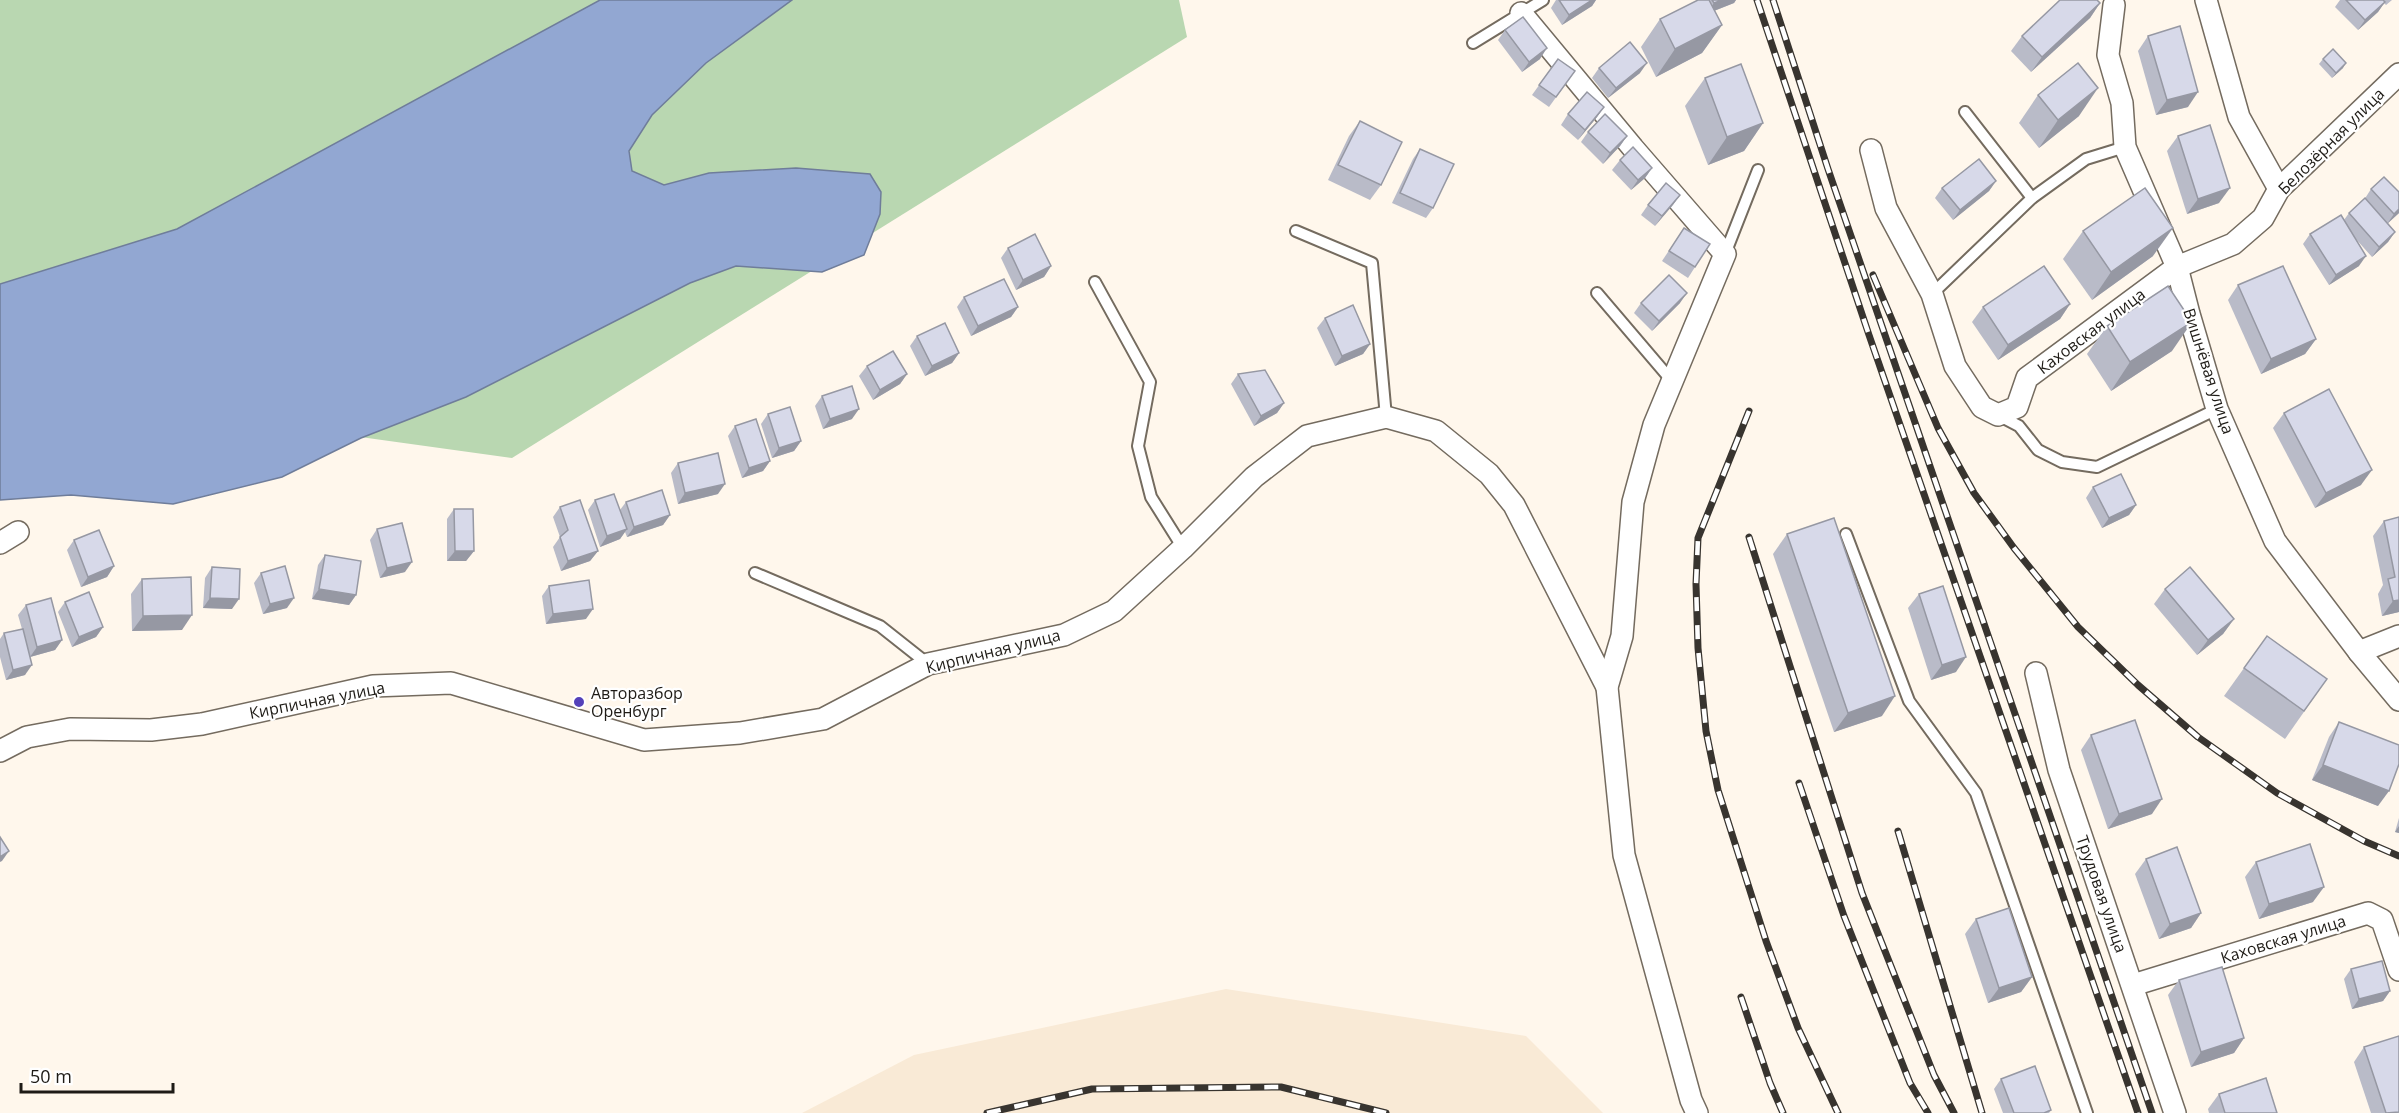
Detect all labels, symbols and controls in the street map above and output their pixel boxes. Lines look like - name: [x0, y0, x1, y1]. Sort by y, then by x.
- street label: Белозёрная улица: [2273, 83, 2389, 199]
- street label: Каховская улица: [2032, 283, 2150, 379]
- street label: Вишнёвая улица: [2178, 305, 2240, 437]
- street label: Кирпичная улица: [923, 624, 1063, 678]
- street label: Кирпичная улица: [247, 676, 387, 724]
- place label: Авторазбор Оренбург: [591, 682, 683, 722]
- marker: Авторазбор Оренбург: [572, 695, 586, 709]
- street label: Трудовая улица: [2072, 832, 2132, 956]
- street label: Каховская улица: [2218, 909, 2348, 969]
- scale bar: [21, 1056, 172, 1094]
- text: 50 m: [30, 1064, 72, 1088]

